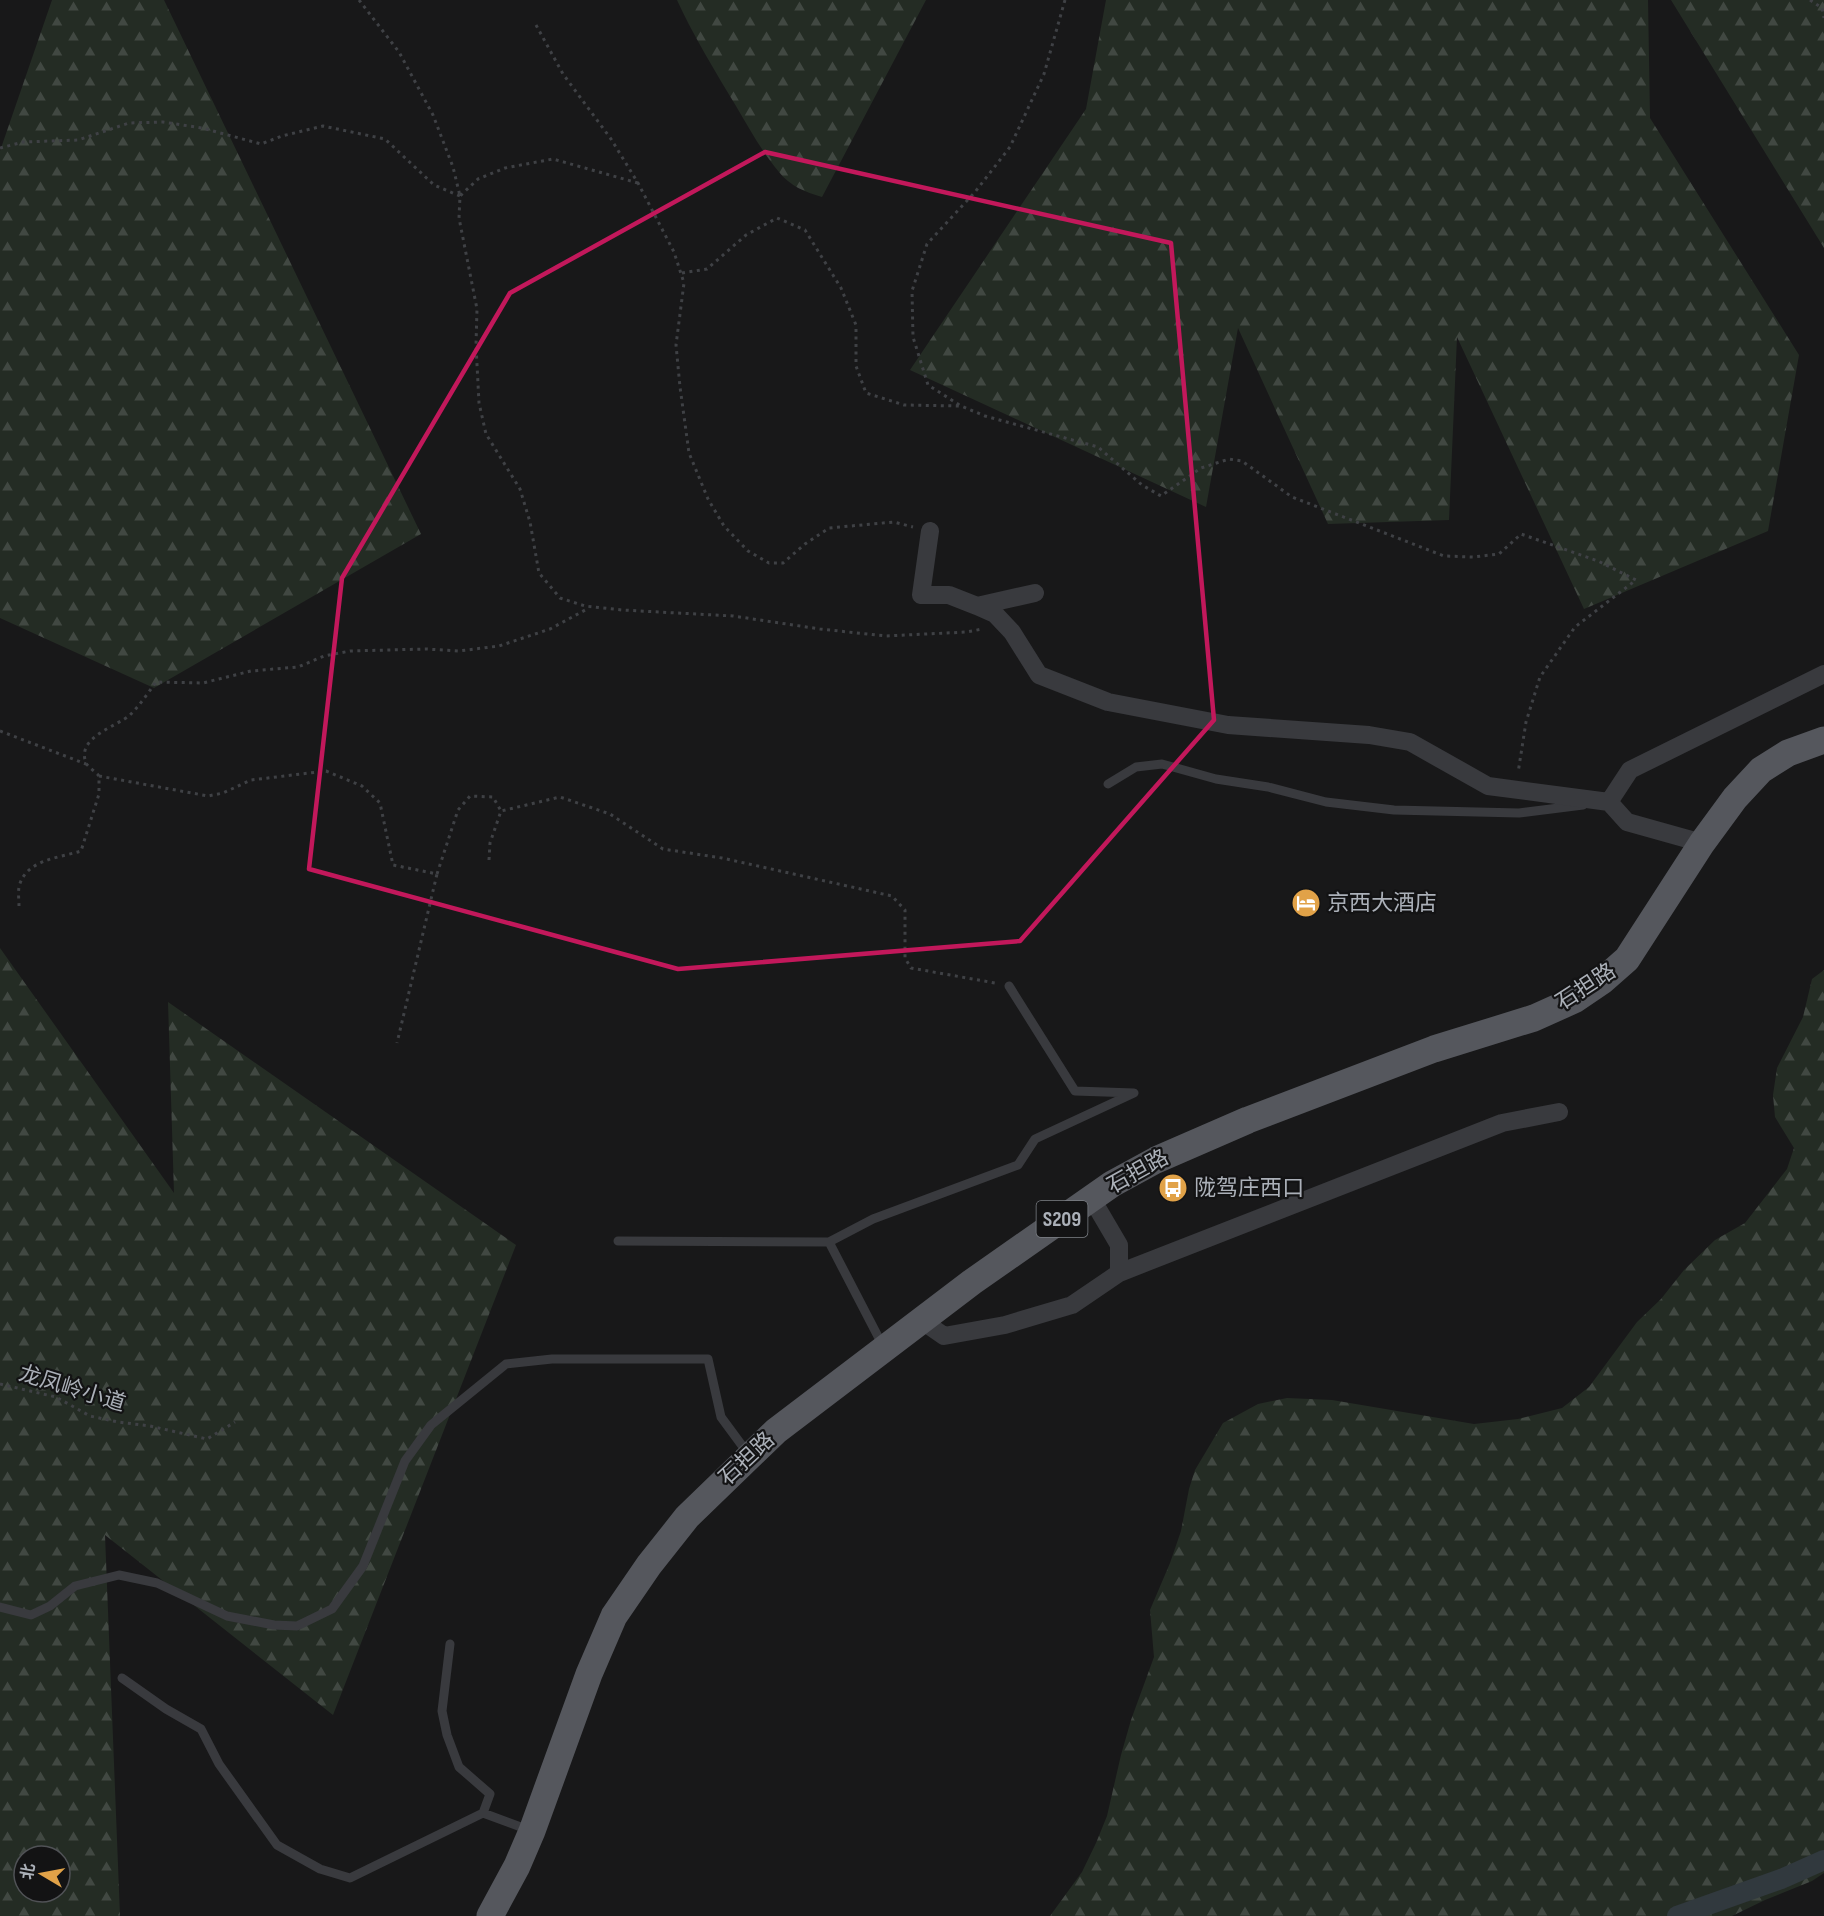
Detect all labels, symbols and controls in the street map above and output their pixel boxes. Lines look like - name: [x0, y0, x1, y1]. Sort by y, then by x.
- hotel icon: 京西大酒店: [1290, 887, 1322, 919]
- place label: 京西大酒店: [1327, 890, 1437, 917]
- street label: 石担路: [1551, 958, 1621, 1016]
- street label: 石担路: [1103, 1144, 1173, 1200]
- bus stop icon: 陇驾庄西口: [1157, 1172, 1189, 1204]
- place label: 陇驾庄西口: [1194, 1175, 1304, 1202]
- road number: S209: [1036, 1201, 1088, 1237]
- street label: 龙凤岭小道: [15, 1360, 129, 1418]
- street label: 石担路: [714, 1427, 780, 1491]
- north arrow: [12, 1844, 72, 1904]
- text: 北: [18, 1862, 39, 1881]

